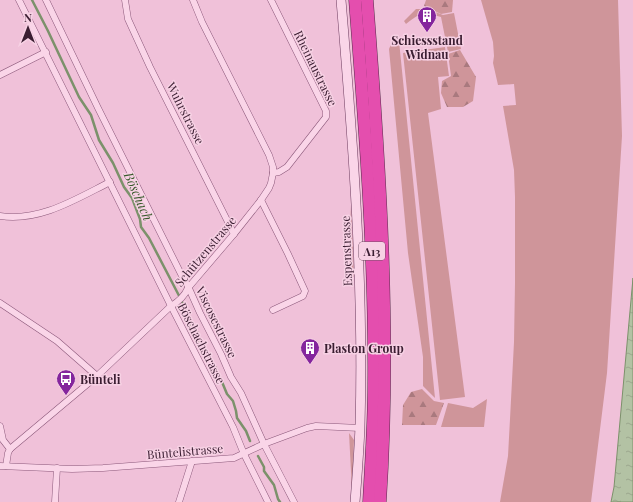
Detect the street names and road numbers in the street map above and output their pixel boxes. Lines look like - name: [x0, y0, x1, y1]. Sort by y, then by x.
- street label: Rheinaustrasse: [291, 28, 341, 108]
- street label: Wuhrstrasse: [163, 78, 208, 147]
- street label: Schützenstrasse: [171, 212, 239, 290]
- street label: Espenstrasse: [337, 215, 355, 287]
- road number: A13: [359, 242, 385, 260]
- street label: Viscosestrasse: [192, 283, 241, 360]
- street label: Böschachstrasse: [175, 300, 229, 386]
- street label: Büntelistrasse: [146, 440, 224, 462]

